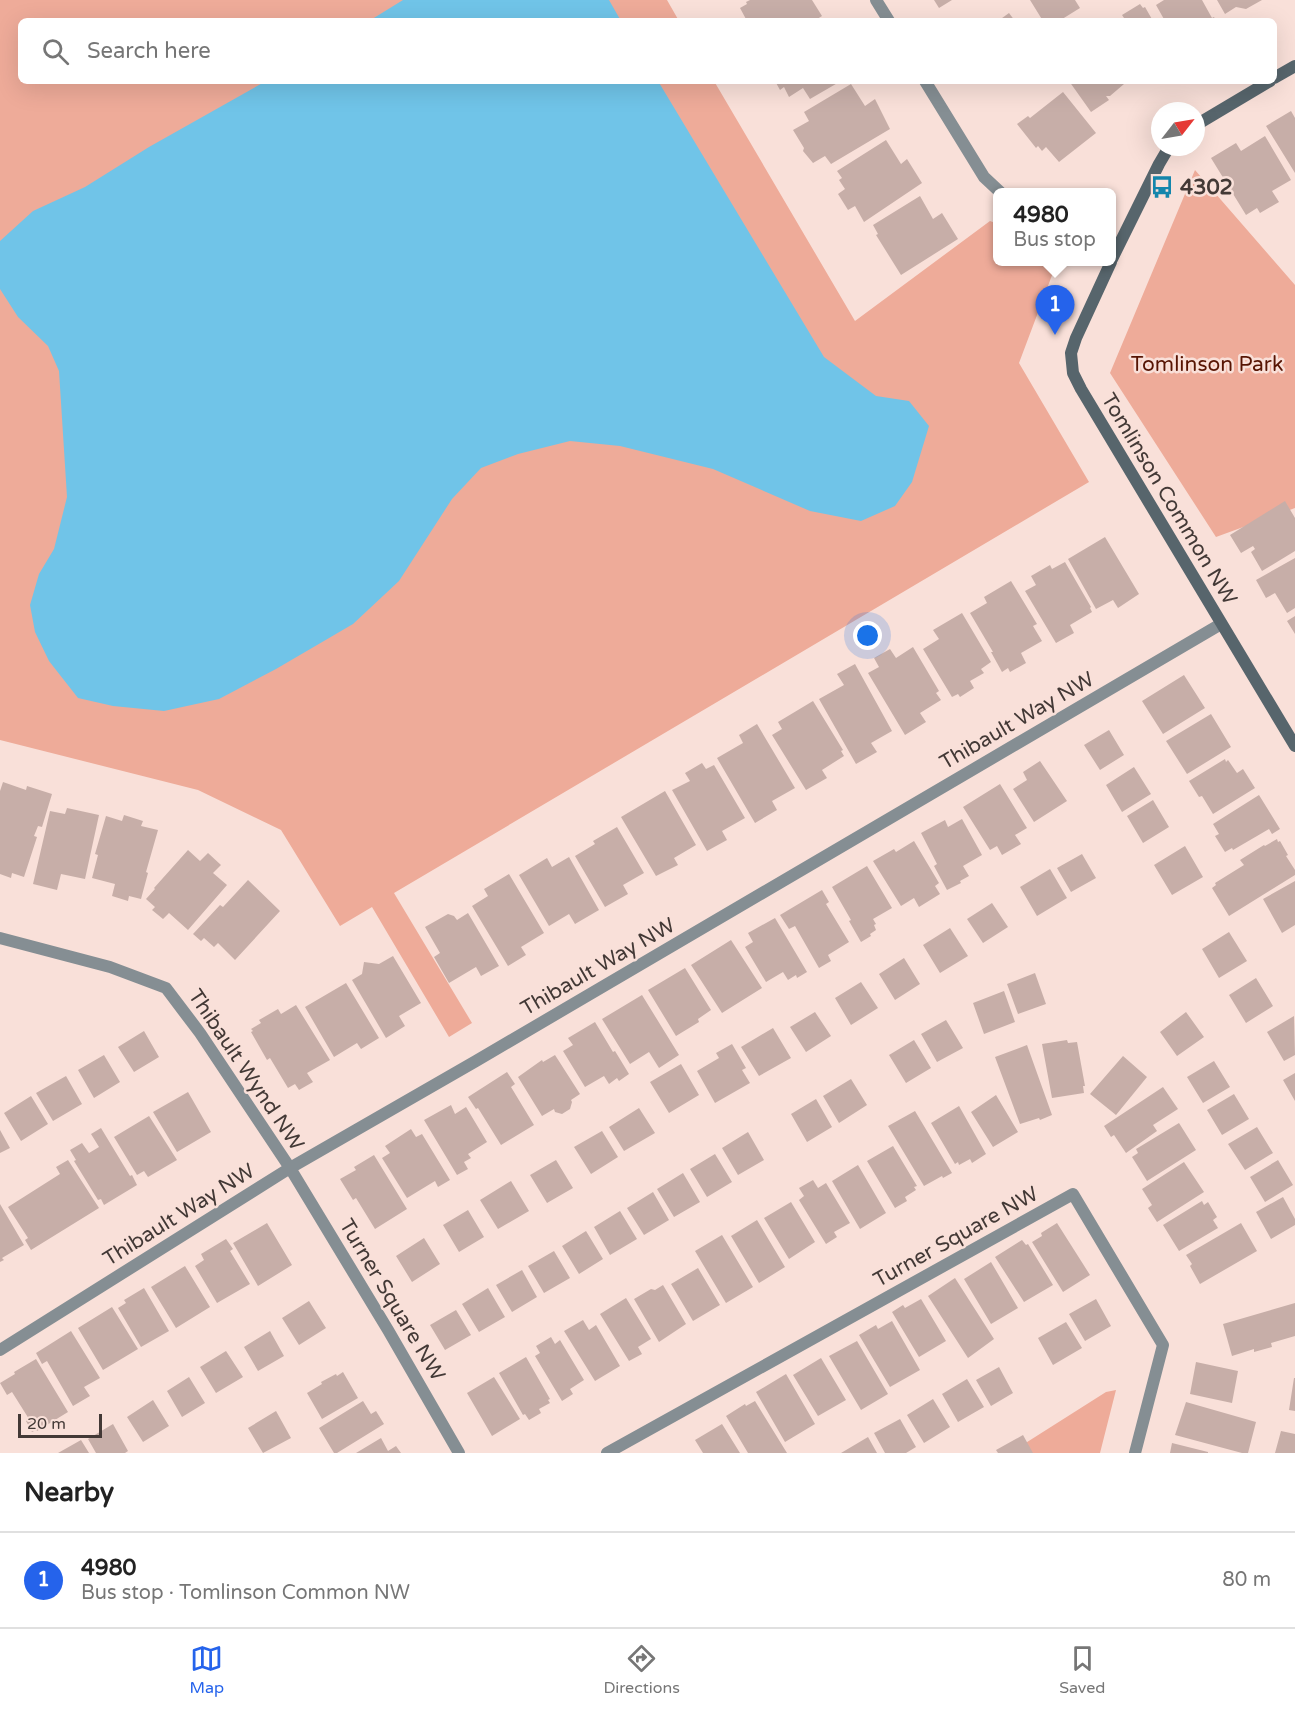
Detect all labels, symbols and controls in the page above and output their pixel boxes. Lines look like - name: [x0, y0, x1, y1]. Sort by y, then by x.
- search box: [18, 18, 1277, 84]
- icon: search: [39, 35, 72, 68]
- text: Search here: [87, 38, 211, 64]
- north arrow: [1151, 102, 1205, 156]
- bus stop icon: 4302: [1149, 174, 1175, 200]
- place label: 4302: [1180, 175, 1233, 200]
- popup: [993, 188, 1116, 266]
- text: 4980: [1013, 202, 1069, 228]
- text: Bus stop: [1013, 228, 1096, 252]
- pin: 1: [1036, 286, 1074, 335]
- park label: Tomlinson Park: [1131, 352, 1283, 377]
- street label: Tomlinson Common NW: [1096, 389, 1242, 609]
- your location: [853, 621, 882, 650]
- street label: Thibault Way NW: [935, 667, 1099, 775]
- street label: Thibault Way NW: [516, 913, 680, 1021]
- street label: Thibault Wynd NW: [183, 985, 309, 1155]
- street label: Thibault Way NW: [99, 1158, 259, 1272]
- street label: Turner Square NW: [869, 1181, 1043, 1293]
- street label: Turner Square NW: [334, 1214, 450, 1386]
- scale bar: [18, 1411, 102, 1438]
- text: 20 m: [27, 1414, 66, 1434]
- text: Nearby: [24, 1477, 114, 1508]
- text: 4980: [81, 1555, 136, 1581]
- text: 1: [37, 1568, 50, 1592]
- text: 80 m: [1222, 1568, 1271, 1592]
- text: Bus stop · Tomlinson Common NW: [81, 1581, 410, 1605]
- tab: Map: [190, 1642, 224, 1698]
- tab: Directions: [603, 1642, 680, 1698]
- tab: Saved: [1059, 1642, 1105, 1698]

